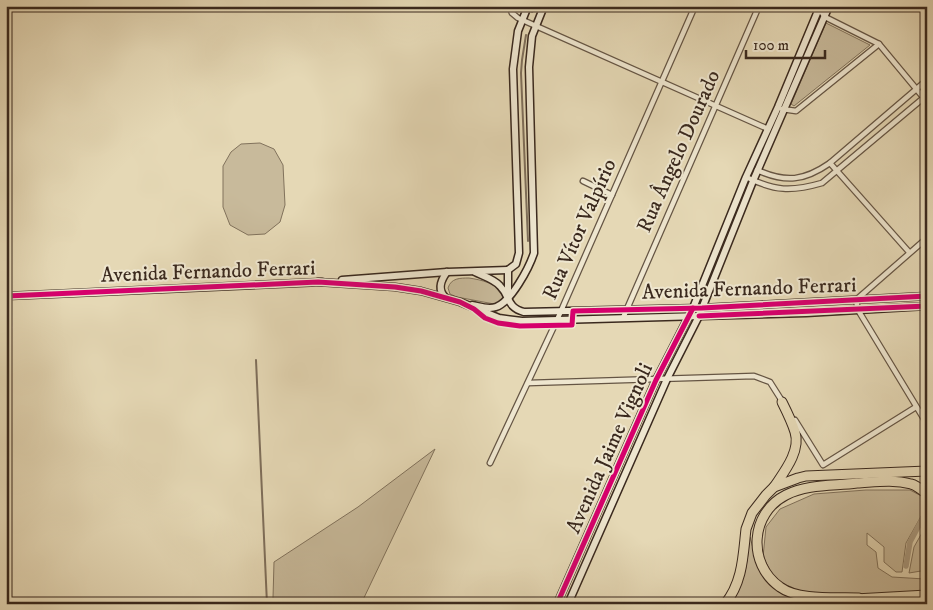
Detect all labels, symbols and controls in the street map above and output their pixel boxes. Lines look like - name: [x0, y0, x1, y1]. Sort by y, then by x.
- scale bar: [746, 28, 824, 60]
- text: 100 m: [753, 36, 789, 55]
- street label: Rua Ângelo Dourado: [630, 65, 726, 237]
- street label: Rua Vítor Valpírio: [537, 155, 623, 304]
- street label: Avenida Fernando Ferrari: [100, 255, 316, 289]
- street label: Avenida Fernando Ferrari: [641, 272, 857, 306]
- street label: Avenida Jaime Vignoli: [561, 359, 659, 538]

